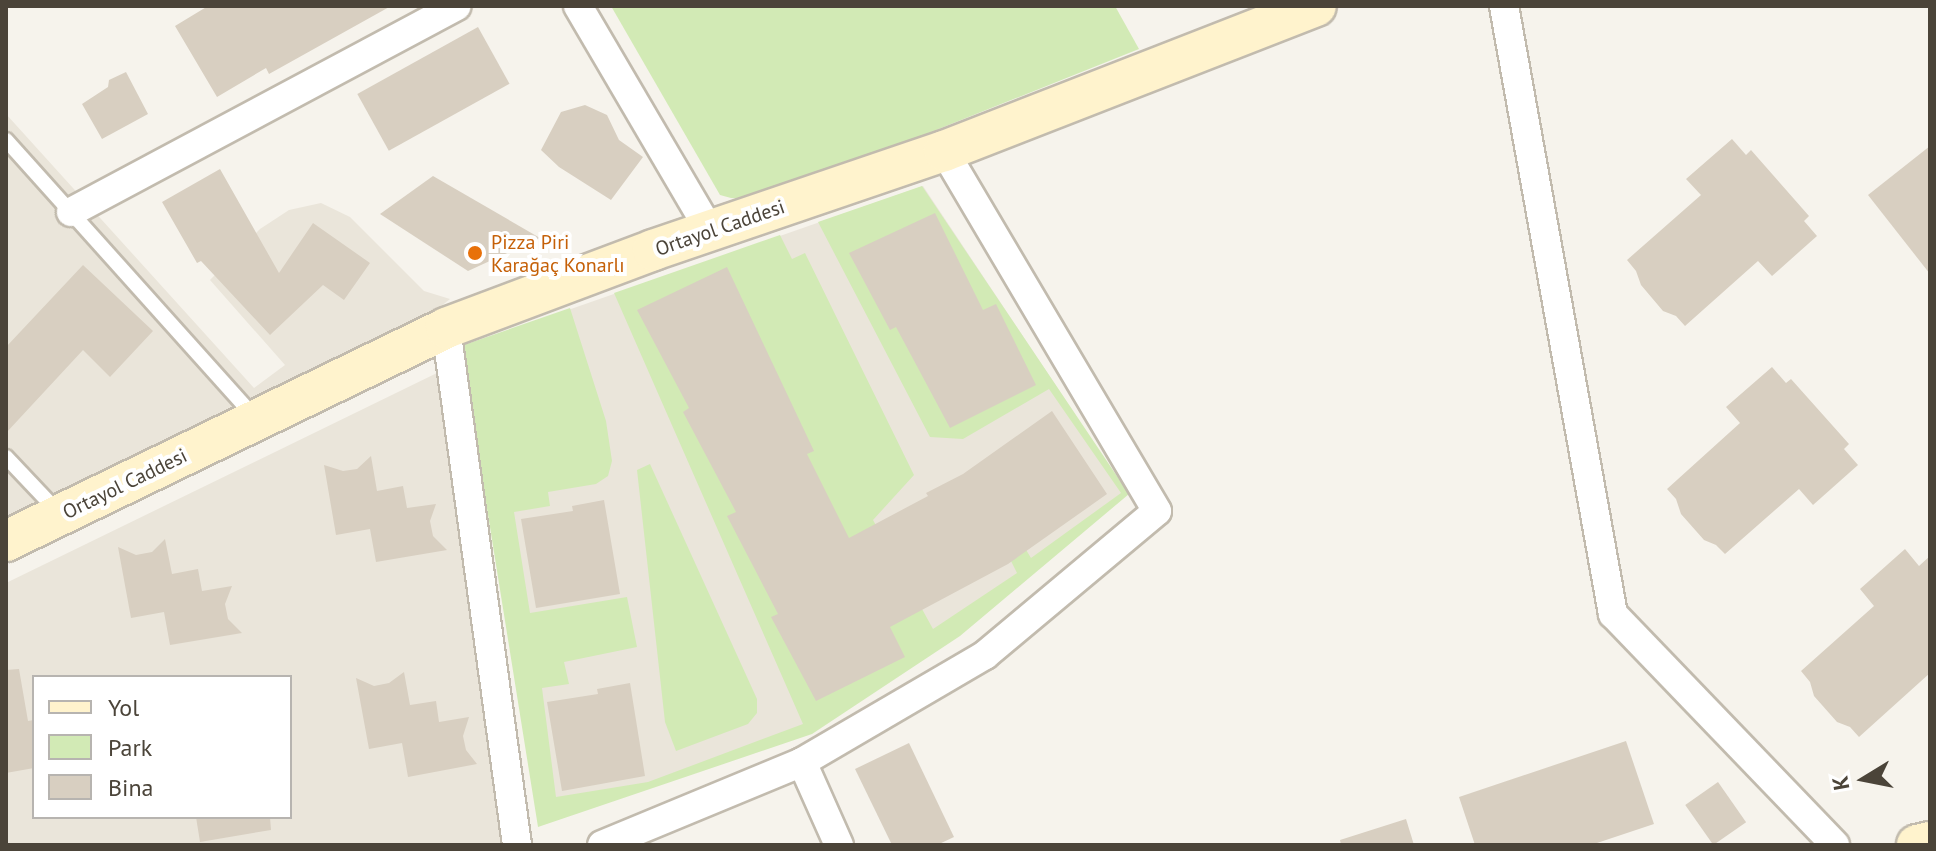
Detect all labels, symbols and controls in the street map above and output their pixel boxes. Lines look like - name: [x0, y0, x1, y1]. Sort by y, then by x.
- street label: Ortayol Caddesi: [652, 195, 788, 261]
- place label: Pizza Piri Karağaç Konarlı: [491, 230, 625, 277]
- marker: Pizza Piri Karağaç Konarlı: [466, 244, 484, 262]
- street label: Ortayol Caddesi: [59, 444, 191, 524]
- legend: [32, 675, 292, 819]
- text: Yol: [108, 692, 139, 723]
- text: Park: [108, 732, 152, 763]
- north arrow: [1824, 739, 1904, 819]
- text: Bina: [108, 772, 153, 803]
- text: K: [1825, 774, 1855, 792]

